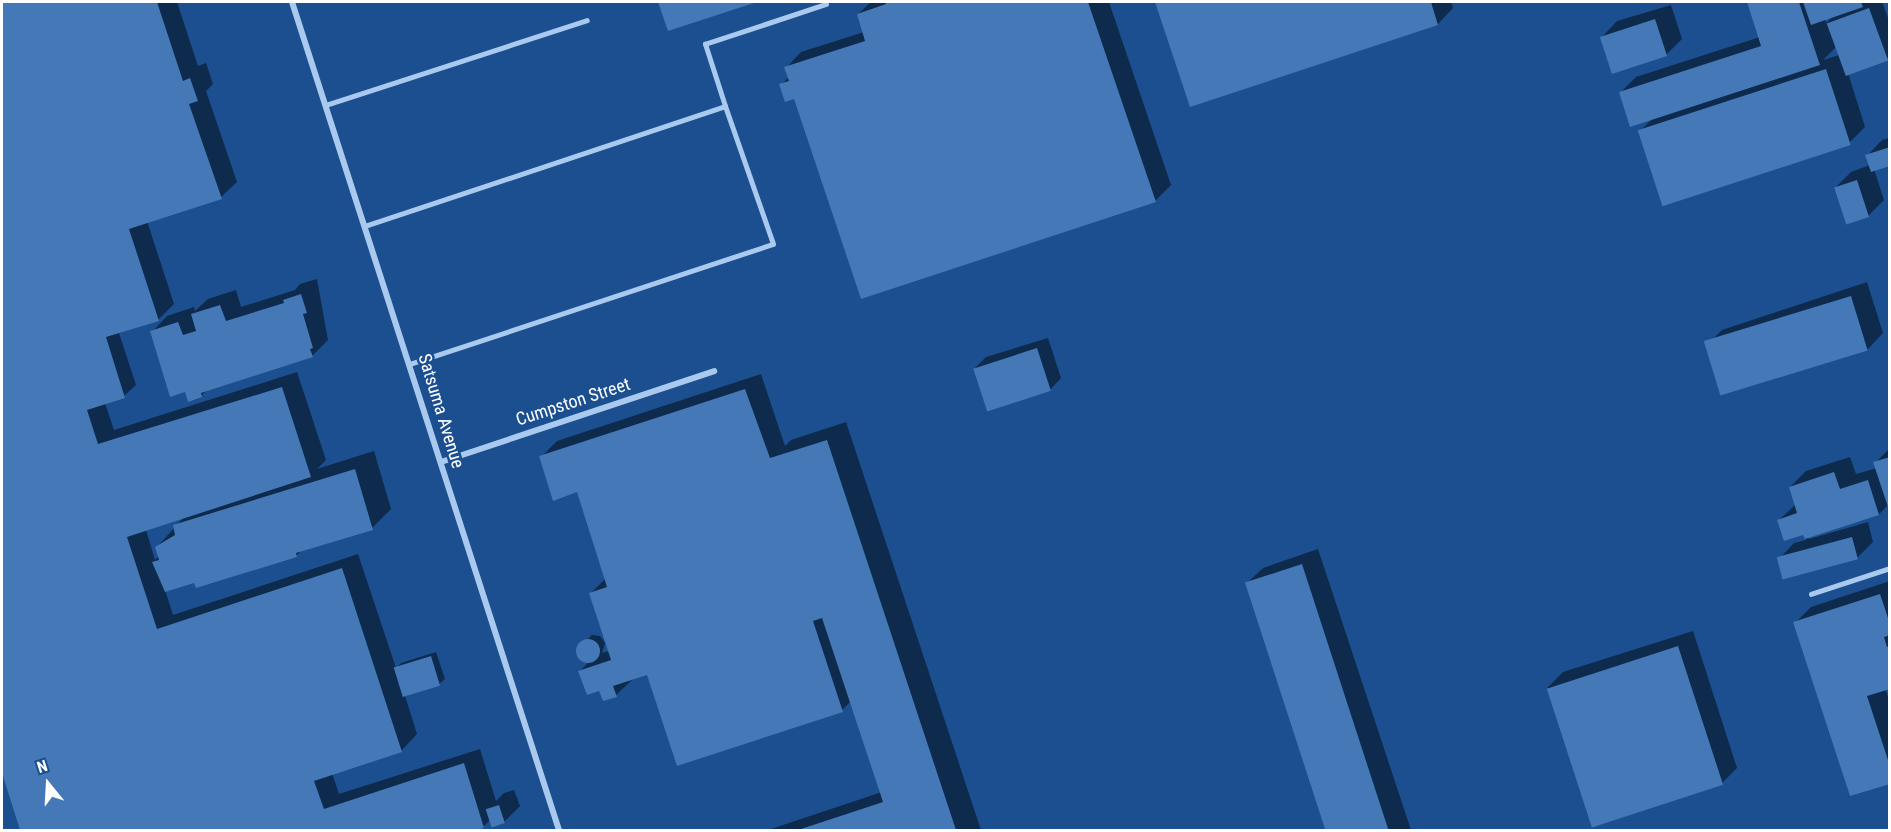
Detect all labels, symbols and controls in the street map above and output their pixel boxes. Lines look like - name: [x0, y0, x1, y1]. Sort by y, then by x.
- street label: Satsuma Avenue: [413, 351, 469, 471]
- street label: Cumpston Street: [513, 373, 633, 431]
- north arrow: [18, 754, 78, 814]
- text: N: [35, 756, 50, 777]

